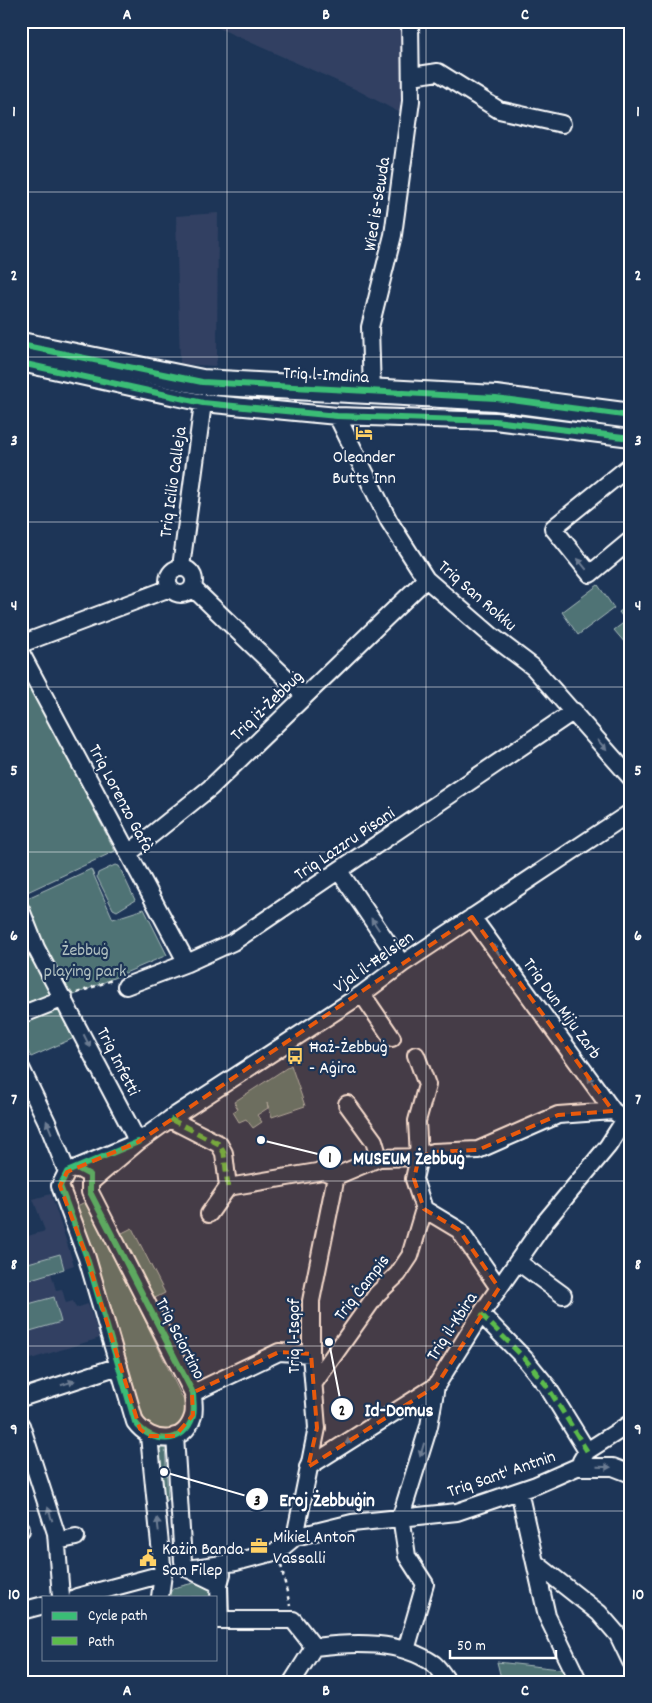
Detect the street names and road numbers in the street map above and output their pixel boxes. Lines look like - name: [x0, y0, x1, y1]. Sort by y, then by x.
- street label: Wied is-Sewda: [359, 155, 398, 254]
- street label: Triq l-Imdina: [282, 362, 370, 391]
- street label: Triq Icilio Calleja: [154, 425, 195, 540]
- street label: Triq San Rokku: [431, 555, 521, 638]
- street label: Triq iż-Żebbuġ: [226, 665, 310, 748]
- street label: Triq Lorenzo Gafà: [81, 741, 159, 858]
- street label: Triq Lazzru Pisani: [290, 802, 401, 888]
- street label: Vjal il-Ħelsien: [329, 926, 420, 1000]
- street label: Triq Dun Miju Zarb: [516, 954, 607, 1066]
- street label: Triq Infetti: [89, 1023, 145, 1101]
- street label: Triq Ċampis: [329, 1250, 397, 1327]
- street label: Triq il-Kbira: [421, 1288, 485, 1367]
- street label: Triq Sciortino: [147, 1294, 210, 1384]
- street label: Triq l-Isqof: [283, 1298, 308, 1374]
- street label: Triq Sant' Antnin: [444, 1445, 559, 1506]

